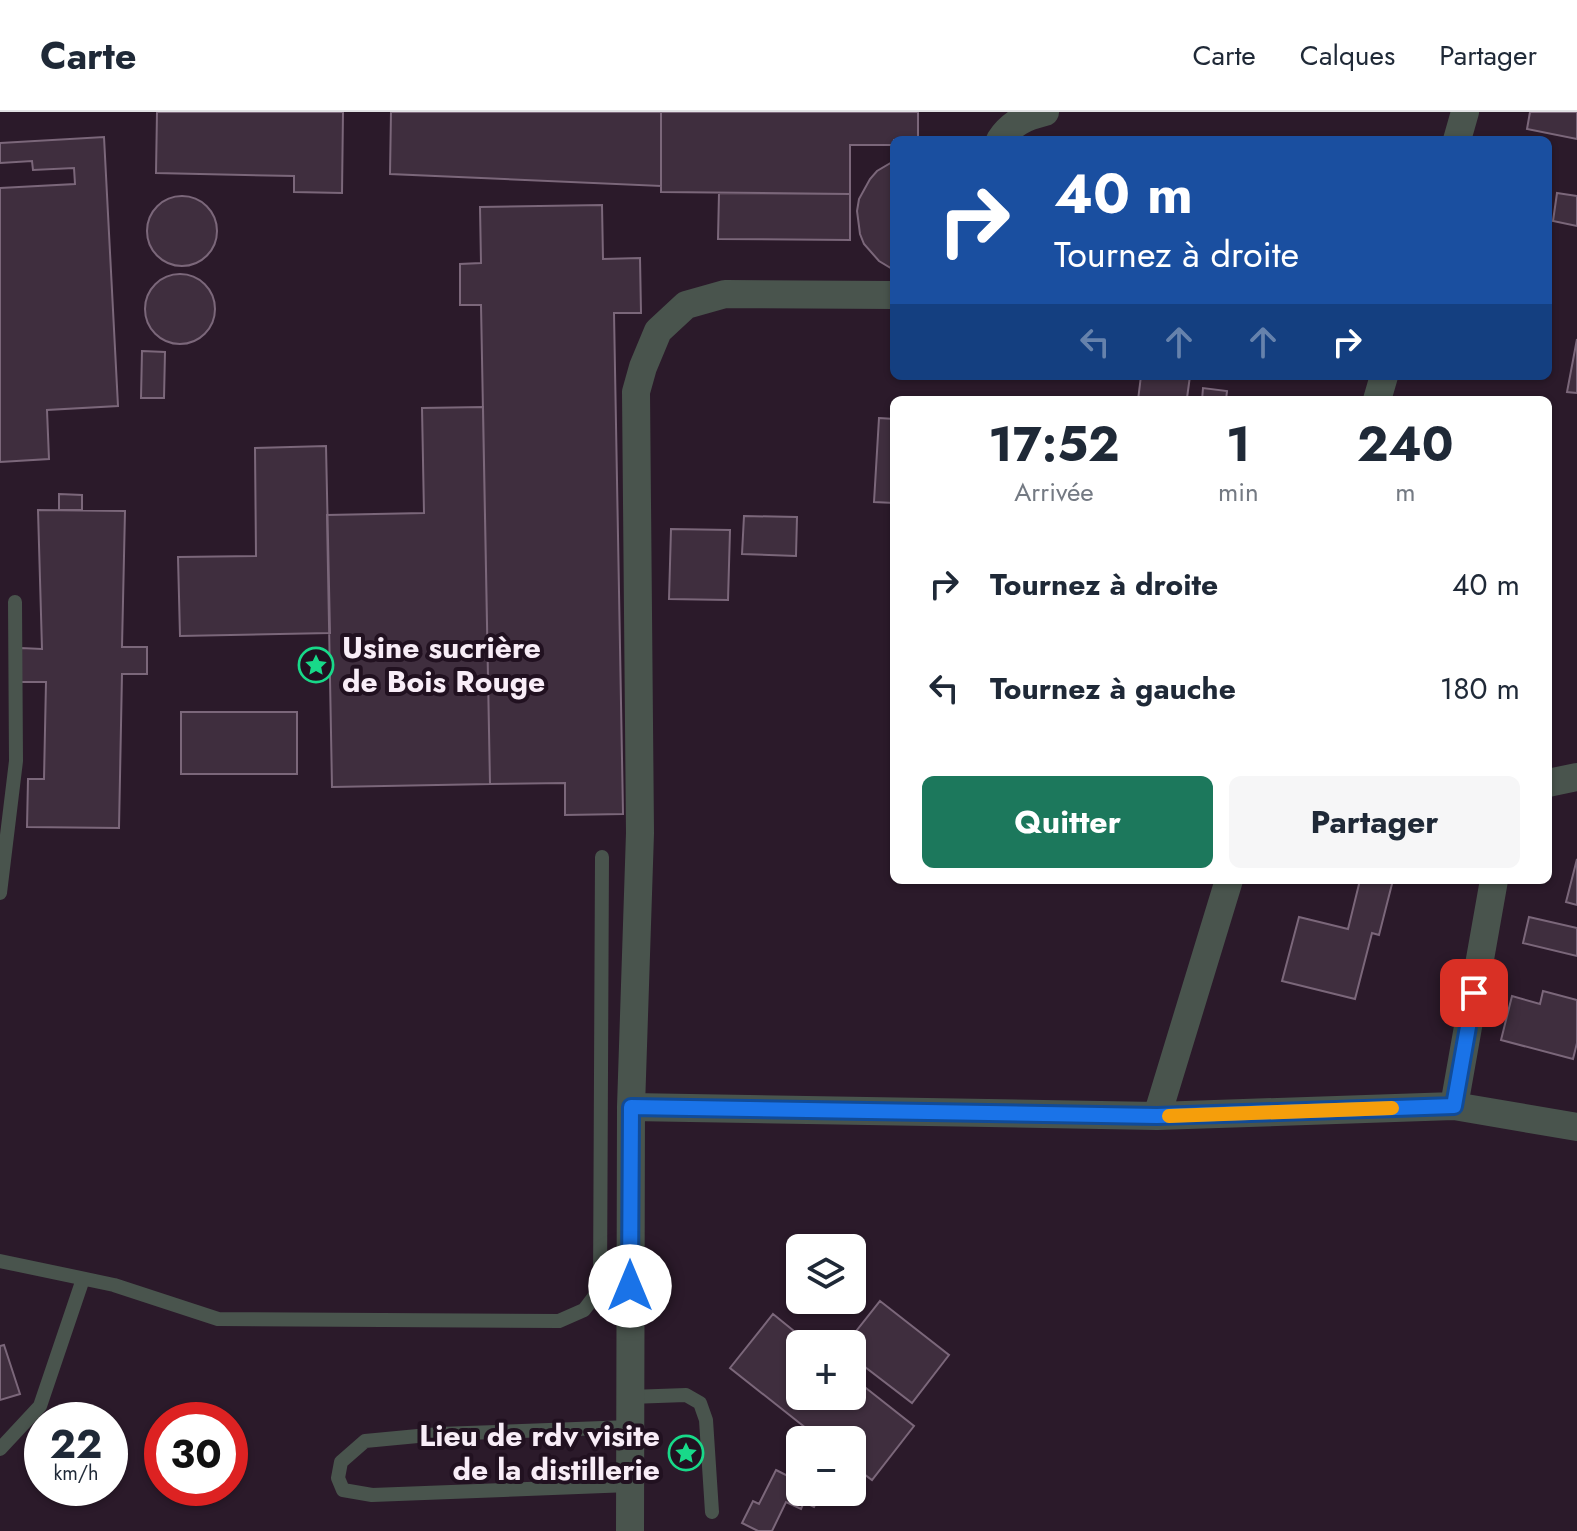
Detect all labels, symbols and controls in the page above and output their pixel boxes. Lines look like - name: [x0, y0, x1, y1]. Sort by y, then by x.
- text: Carte: [40, 28, 137, 83]
- text: Carte: [1192, 35, 1256, 76]
- text: Calques: [1300, 35, 1395, 76]
- text: Partager: [1439, 35, 1537, 76]
- text: 40 m: [1054, 153, 1193, 234]
- icon: right: [922, 168, 1026, 272]
- text: Tournez à droite: [1054, 228, 1299, 280]
- icon: left: [1073, 320, 1117, 364]
- icon: ahead: [1157, 320, 1201, 364]
- icon: ahead: [1241, 320, 1285, 364]
- icon: right: [1325, 320, 1369, 364]
- text: 17:52: [988, 410, 1120, 479]
- text: 1: [1226, 410, 1250, 479]
- text: 240: [1357, 410, 1454, 479]
- text: Arrivée: [1014, 473, 1094, 511]
- text: min: [1218, 473, 1259, 511]
- text: m: [1395, 473, 1415, 511]
- icon: right: [922, 562, 966, 606]
- text: Tournez à droite: [990, 563, 1218, 606]
- text: 40 m: [1452, 563, 1520, 606]
- place label: Usine sucrière de Bois Rouge: [342, 626, 545, 703]
- place icon: Usine sucrière de Bois Rouge: [297, 646, 335, 684]
- icon: left: [922, 666, 966, 710]
- text: Tournez à gauche: [990, 667, 1236, 710]
- text: 180 m: [1440, 667, 1520, 710]
- button: Quitter: [922, 776, 1213, 868]
- button: Partager: [1229, 776, 1520, 868]
- pin: [1440, 959, 1508, 1027]
- icon: arrive: [1452, 971, 1496, 1015]
- map controls: [786, 1234, 866, 1506]
- button: layers: [786, 1234, 866, 1314]
- position arrow: [588, 1244, 672, 1328]
- button: +: [786, 1330, 866, 1410]
- speed limit sign: 30: [144, 1402, 248, 1506]
- place label: Lieu de rdv visite de la distillerie: [419, 1414, 660, 1491]
- text: 22: [50, 1415, 102, 1473]
- button: −: [786, 1426, 866, 1506]
- place icon: Lieu de rdv visite de la distillerie: [667, 1434, 705, 1472]
- text: km/h: [53, 1459, 99, 1488]

